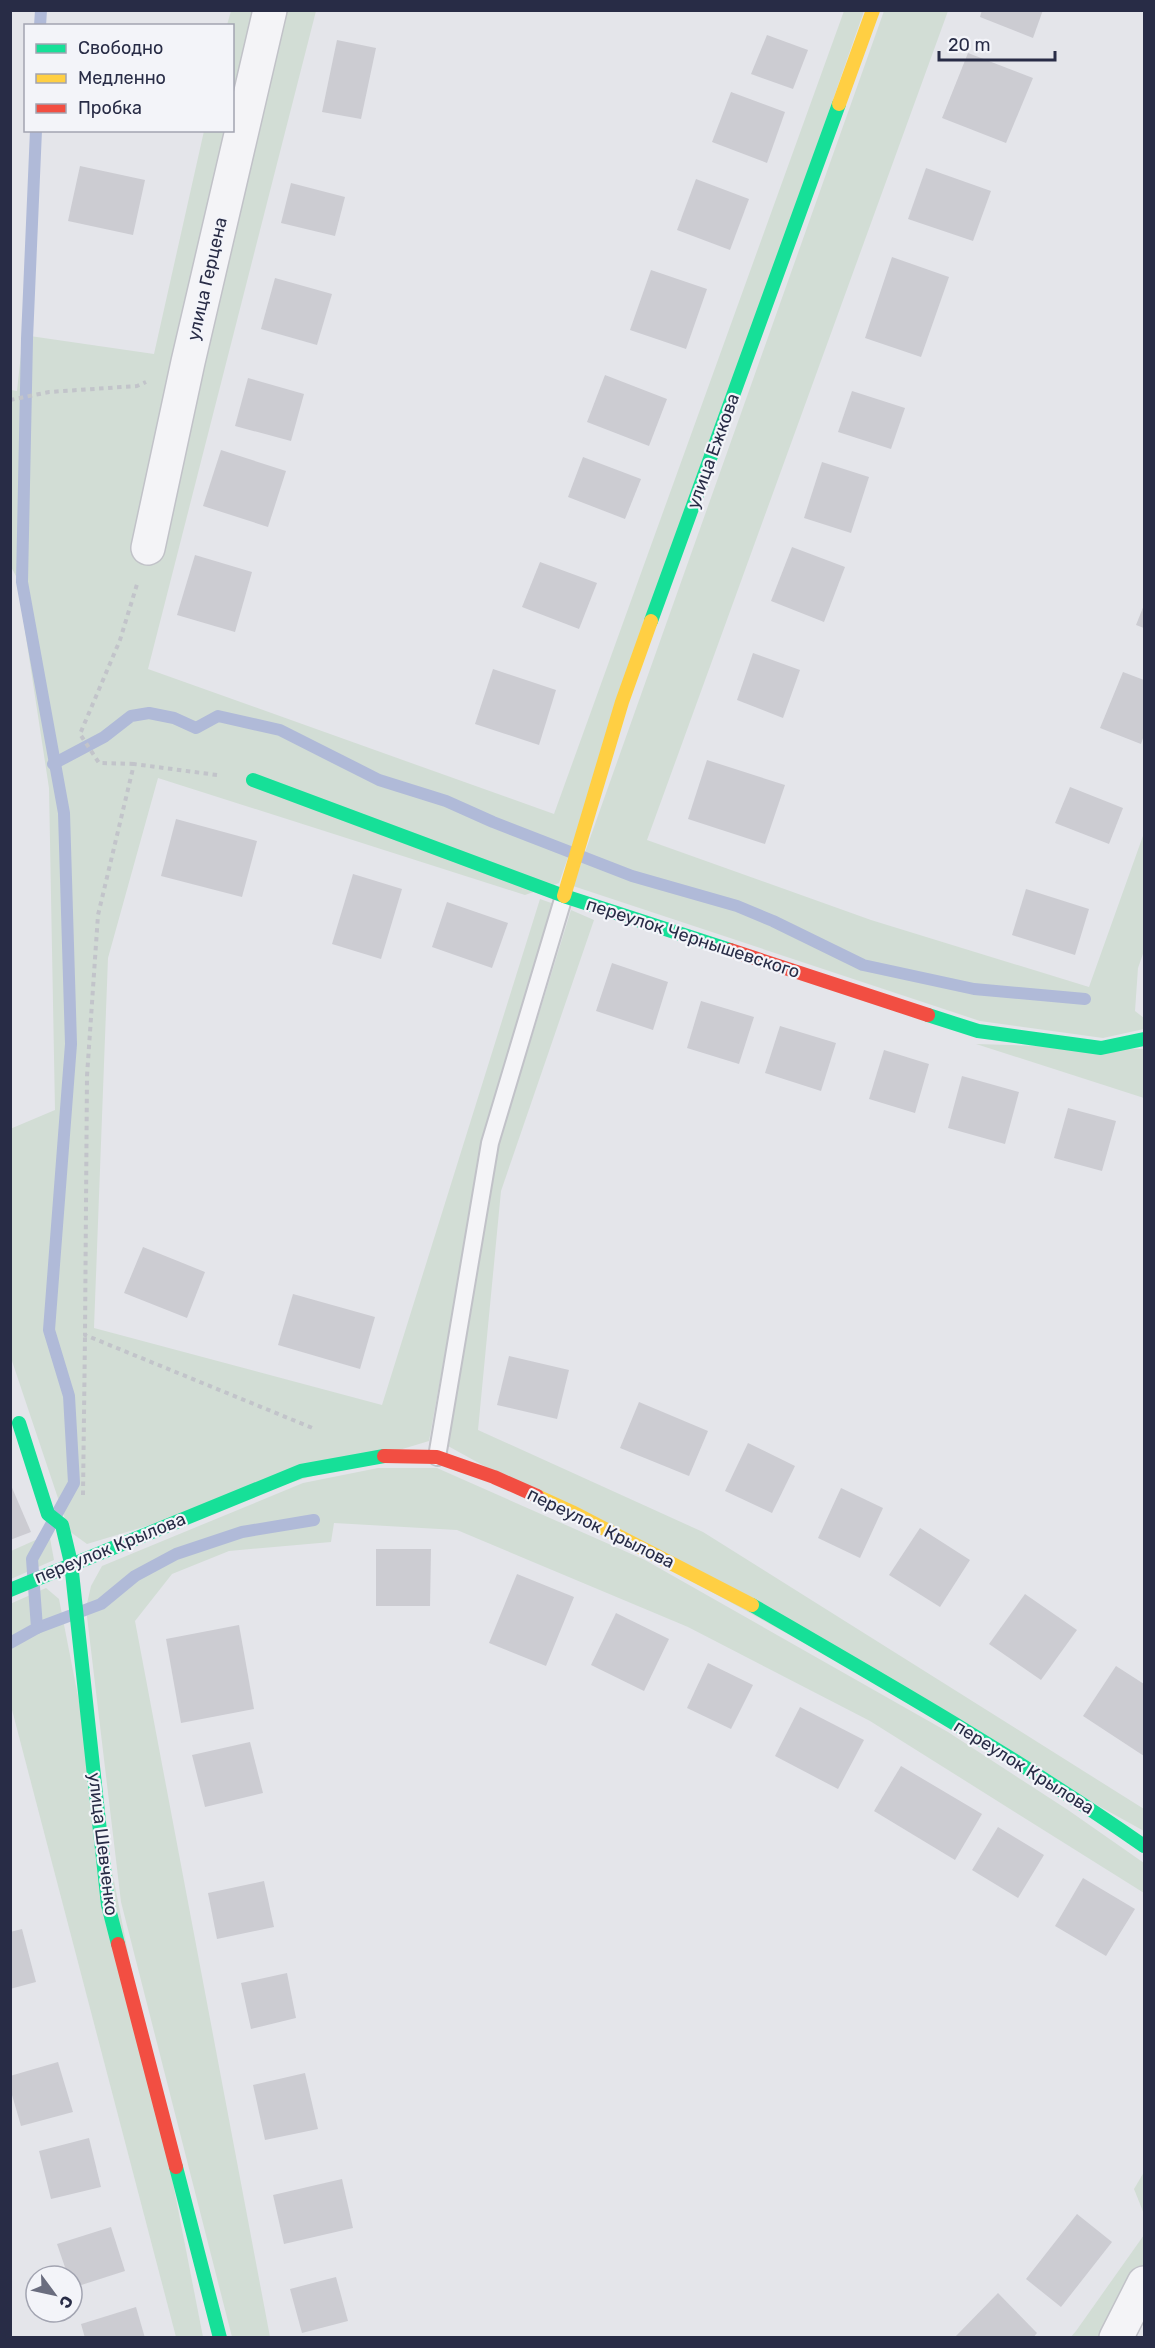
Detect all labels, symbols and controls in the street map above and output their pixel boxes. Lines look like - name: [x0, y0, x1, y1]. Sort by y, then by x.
- legend: [24, 24, 234, 132]
- scale bar: [939, 24, 1054, 62]
- text: 20 m: [948, 34, 990, 56]
- text: Свободно: [78, 37, 163, 59]
- text: Медленно: [78, 67, 166, 89]
- text: Пробка: [78, 97, 142, 119]
- street label: улица Герцена: [182, 215, 232, 343]
- street label: улица Ежкова: [682, 390, 744, 512]
- street label: переулок Чернышевского: [583, 893, 803, 983]
- street label: переулок Крылова: [524, 1483, 678, 1573]
- street label: переулок Крылова: [31, 1508, 189, 1588]
- street label: переулок Крылова: [950, 1715, 1098, 1819]
- street label: улица Шевченко: [83, 1771, 123, 1917]
- north arrow: [24, 2264, 84, 2324]
- text: С: [55, 2292, 77, 2312]

